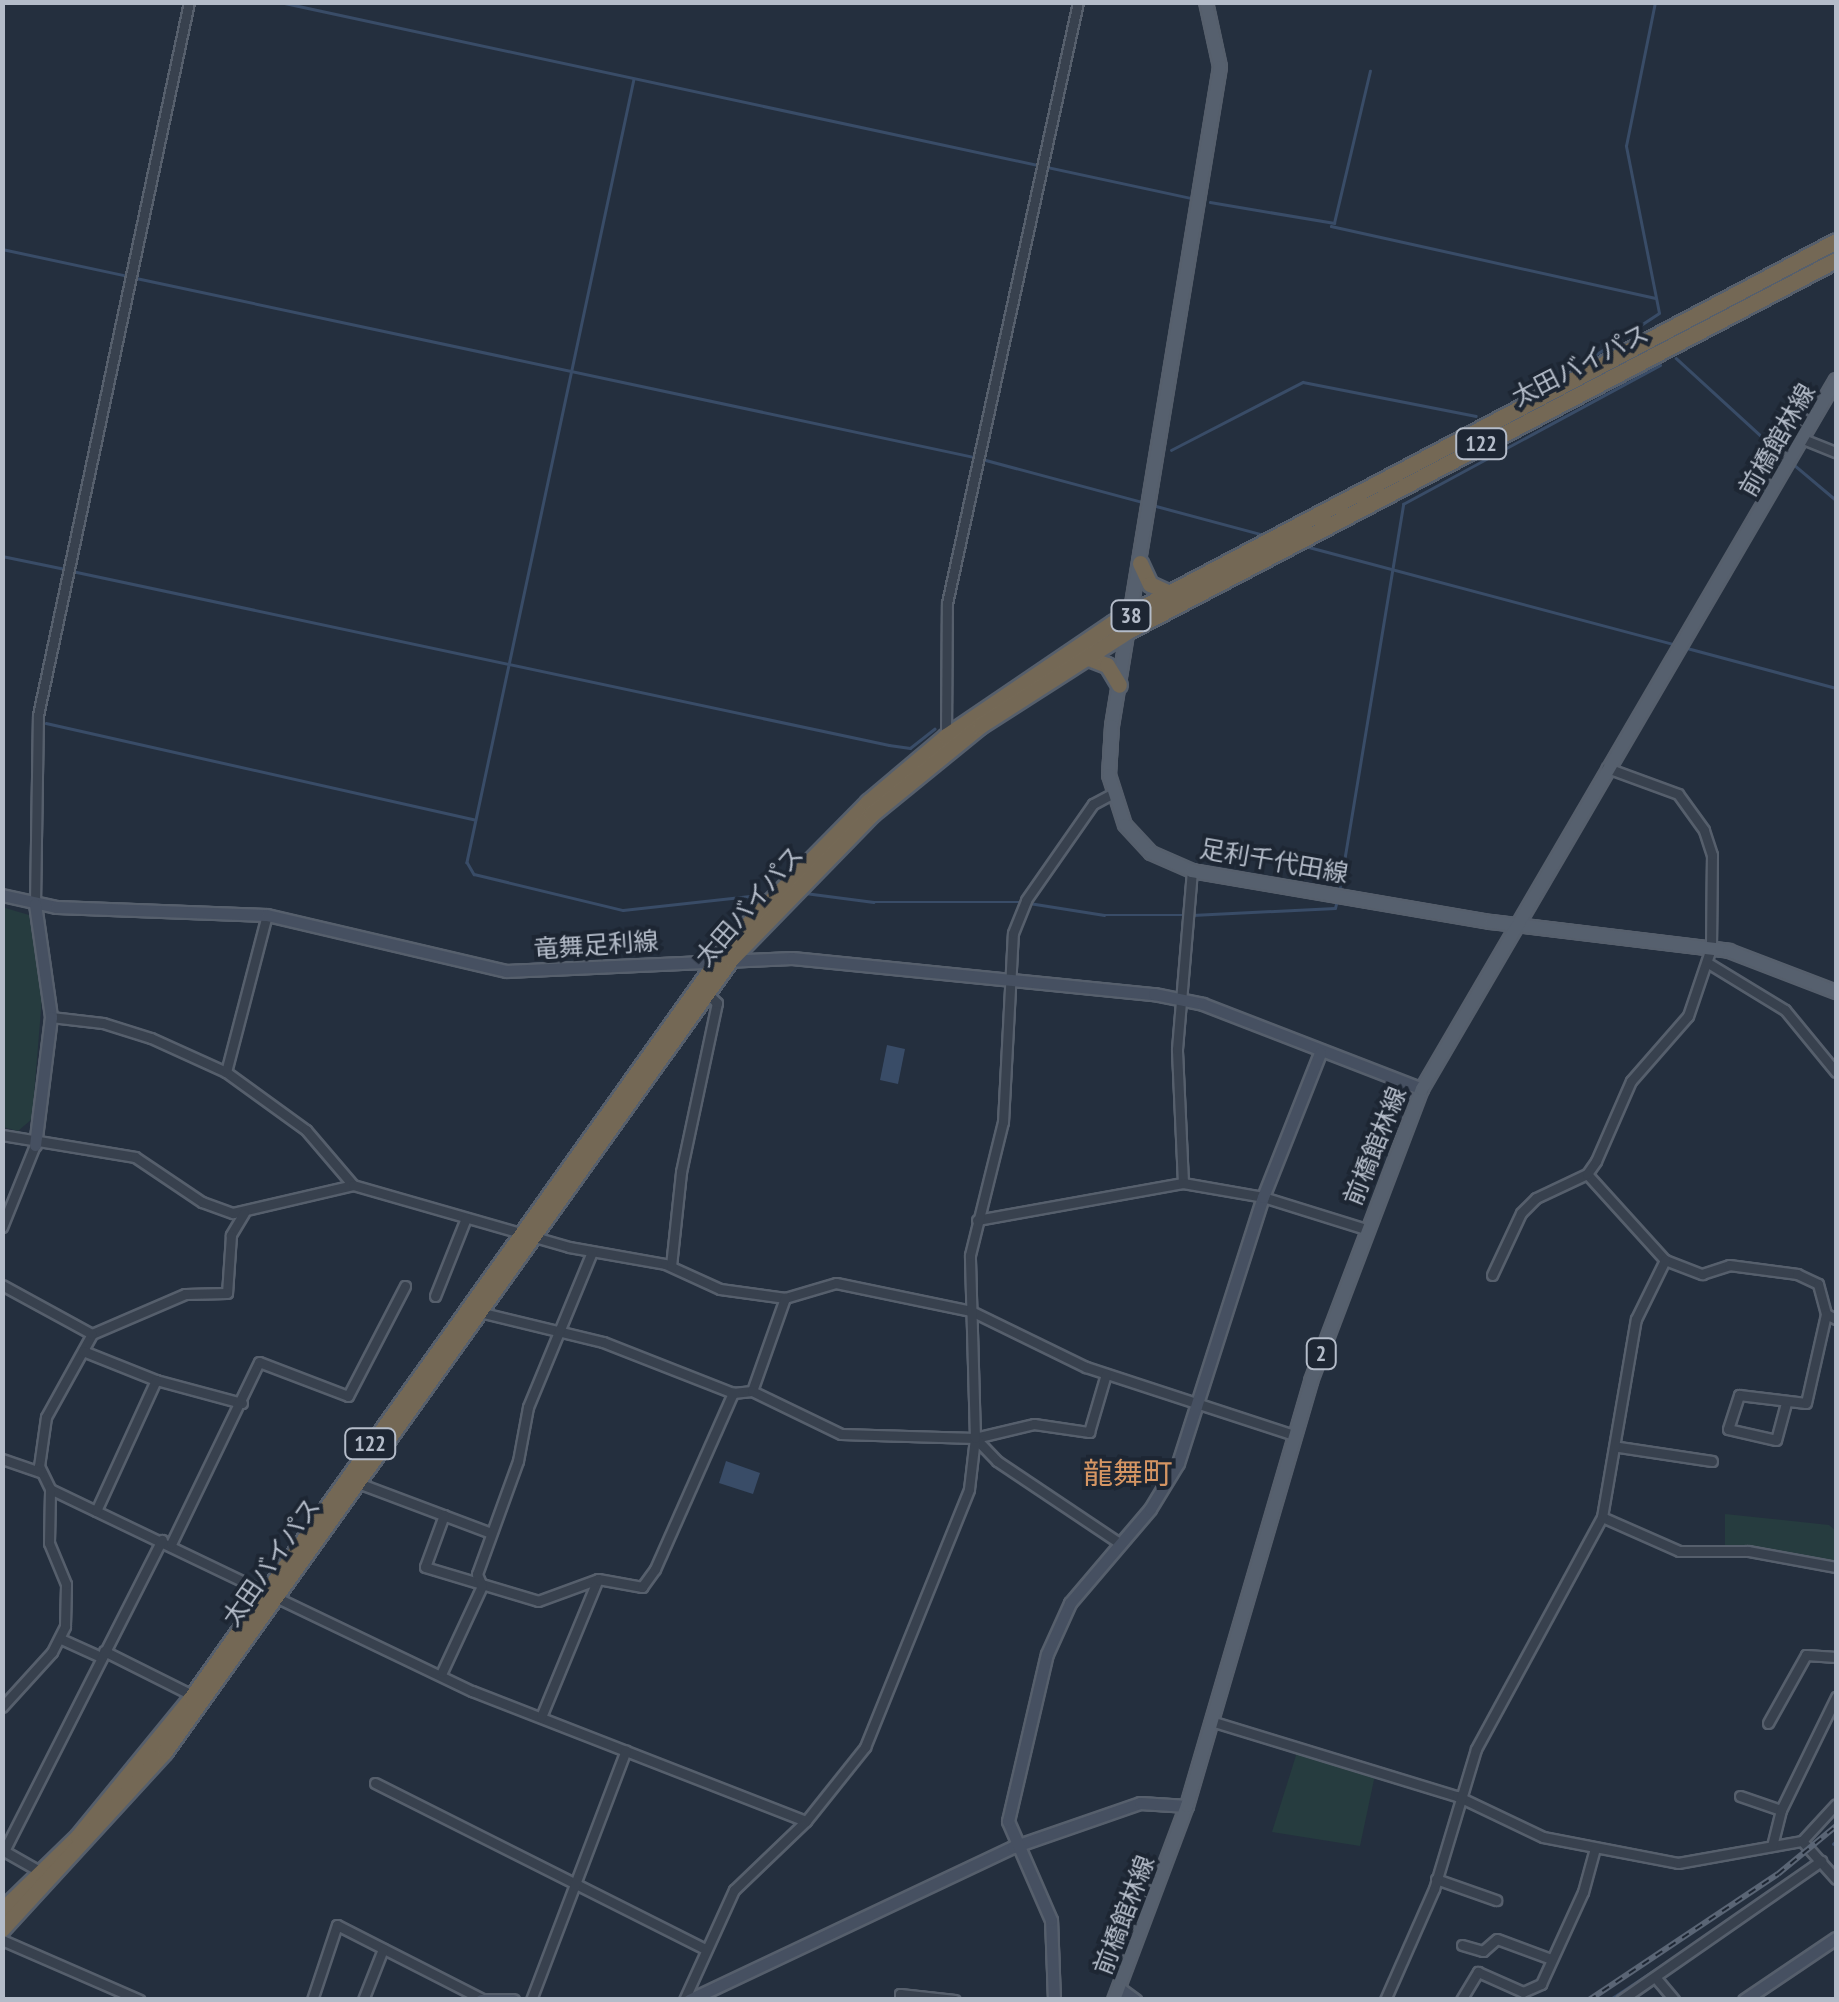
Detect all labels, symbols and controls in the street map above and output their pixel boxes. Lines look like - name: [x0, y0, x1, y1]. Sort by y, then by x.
- street label: 太田バイパス: [1506, 318, 1654, 412]
- street label: 前橋館林線: [1733, 378, 1821, 502]
- road number: 122: [1454, 427, 1508, 461]
- road number: 38: [1108, 599, 1154, 633]
- street label: 足利千代田線: [1198, 833, 1350, 889]
- street label: 太田バイパス: [688, 840, 810, 972]
- street label: 竜舞足利線: [533, 926, 659, 964]
- street label: 前橋館林線: [1338, 1082, 1412, 1210]
- road number: 2: [1304, 1337, 1338, 1371]
- road number: 122: [342, 1427, 398, 1461]
- district label: 龍舞町: [1083, 1455, 1173, 1491]
- street label: 太田バイパス: [216, 1492, 326, 1632]
- street label: 前橋館林線: [1088, 1851, 1160, 1979]

